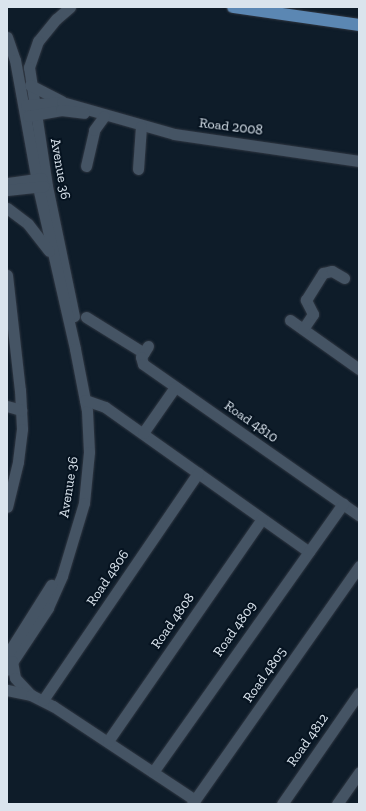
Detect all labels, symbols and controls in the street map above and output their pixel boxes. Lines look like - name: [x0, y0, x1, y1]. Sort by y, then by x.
- street label: Road 2008: [198, 115, 264, 139]
- street label: Avenue 36: [46, 137, 74, 201]
- street label: Road 4810: [221, 397, 281, 447]
- street label: Avenue 36: [56, 455, 82, 519]
- street label: Road 4806: [83, 547, 133, 609]
- street label: Road 4808: [148, 590, 198, 652]
- street label: Road 4809: [210, 598, 260, 660]
- street label: Road 4805: [240, 644, 290, 706]
- street label: Road 4812: [284, 710, 332, 770]

